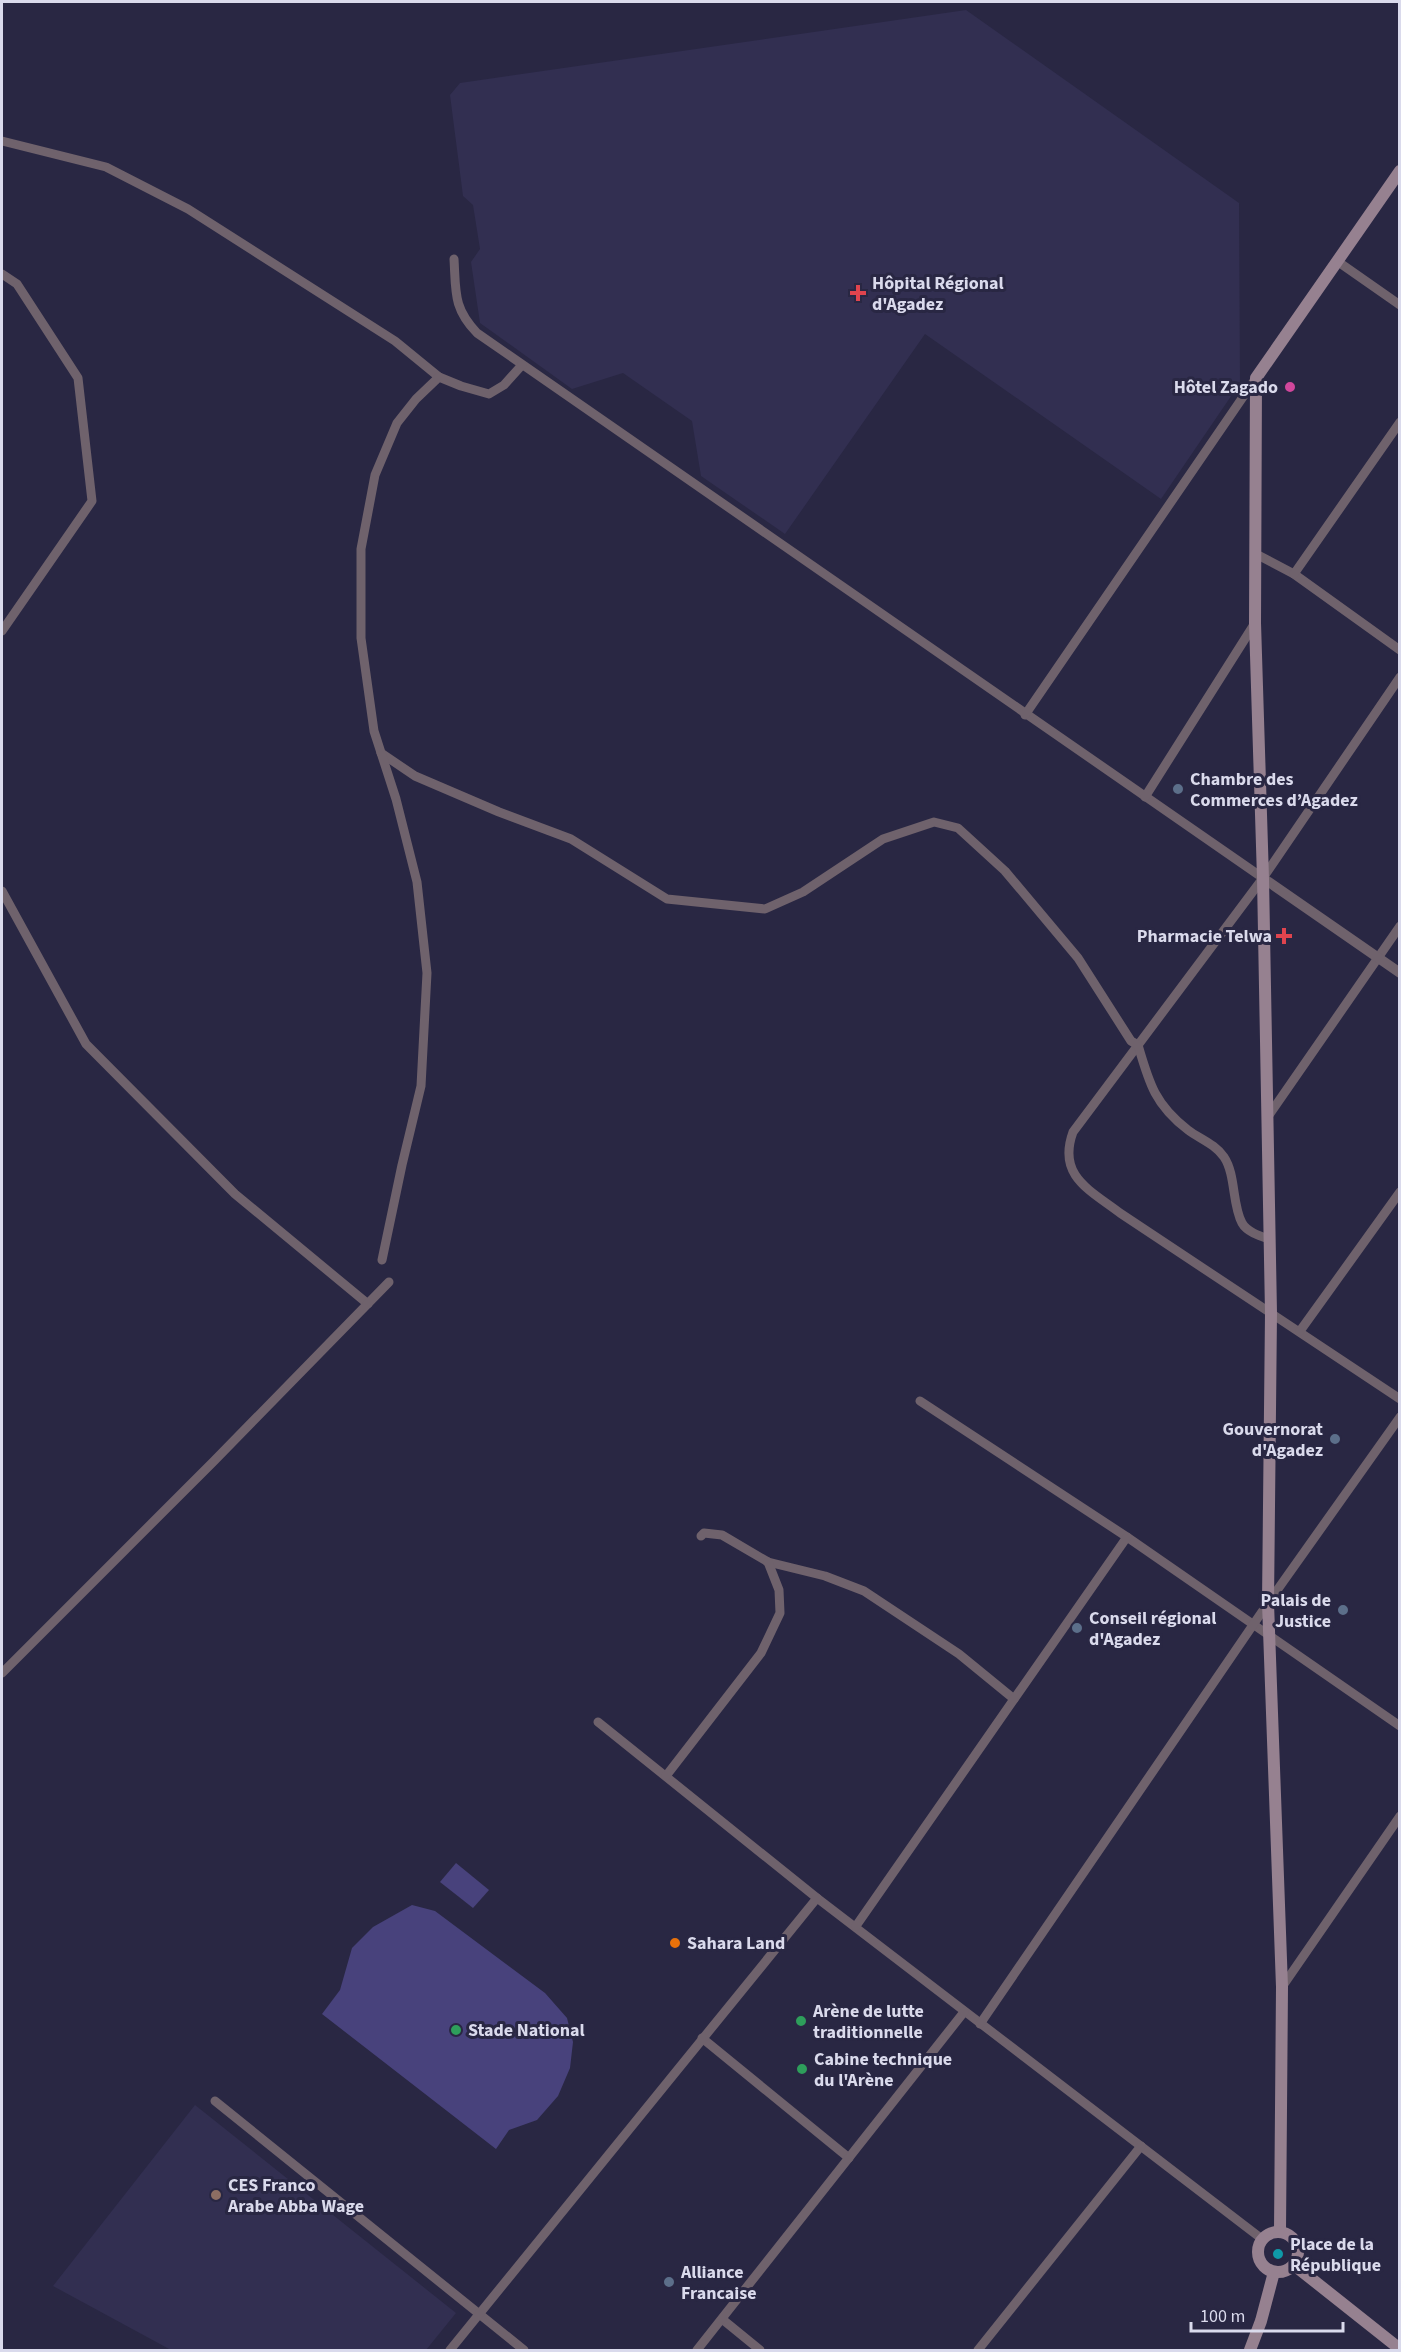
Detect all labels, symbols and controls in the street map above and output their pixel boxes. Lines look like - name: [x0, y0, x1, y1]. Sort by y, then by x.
- place label: Hôpital Régional d'Agadez: [872, 271, 1004, 317]
- marker: Hôpital Régional d'Agadez: [849, 284, 867, 302]
- place label: Hôtel Zagado: [1174, 375, 1278, 400]
- marker: Hôtel Zagado: [1283, 380, 1297, 394]
- place label: Chambre des Commerces d’Agadez: [1190, 767, 1358, 813]
- marker: Chambre des Commerces d’Agadez: [1171, 782, 1185, 796]
- place label: Pharmacie Telwa: [1137, 924, 1272, 949]
- marker: Pharmacie Telwa: [1277, 929, 1291, 943]
- place label: Gouvernorat d'Agadez: [1223, 1417, 1323, 1463]
- marker: Gouvernorat d'Agadez: [1328, 1432, 1342, 1446]
- place label: Palais de Justice: [1261, 1588, 1331, 1634]
- marker: Palais de Justice: [1336, 1603, 1350, 1617]
- place label: Conseil régional d'Agadez: [1089, 1606, 1216, 1652]
- marker: Conseil régional d'Agadez: [1070, 1621, 1084, 1635]
- place label: Sahara Land: [687, 1931, 785, 1956]
- marker: Sahara Land: [668, 1936, 682, 1950]
- place label: Arène de lutte traditionnelle: [812, 1999, 924, 2045]
- marker: Arène de lutte traditionnelle: [794, 2014, 808, 2028]
- place label: Stade National: [468, 2018, 585, 2043]
- marker: Stade National: [449, 2023, 463, 2037]
- place label: Cabine technique du l'Arène: [814, 2047, 952, 2093]
- marker: Cabine technique du l'Arène: [795, 2062, 809, 2076]
- place label: CES Franco Arabe Abba Wage: [227, 2173, 364, 2219]
- marker: CES Franco Arabe Abba Wage: [209, 2188, 223, 2202]
- place label: Place de la République: [1290, 2232, 1381, 2278]
- marker: Place de la République: [1271, 2247, 1285, 2261]
- place label: Alliance Francaise: [680, 2260, 757, 2306]
- marker: Alliance Francaise: [662, 2275, 676, 2289]
- scale bar: [1191, 2295, 1342, 2333]
- text: 100 m: [1200, 2304, 1245, 2329]

